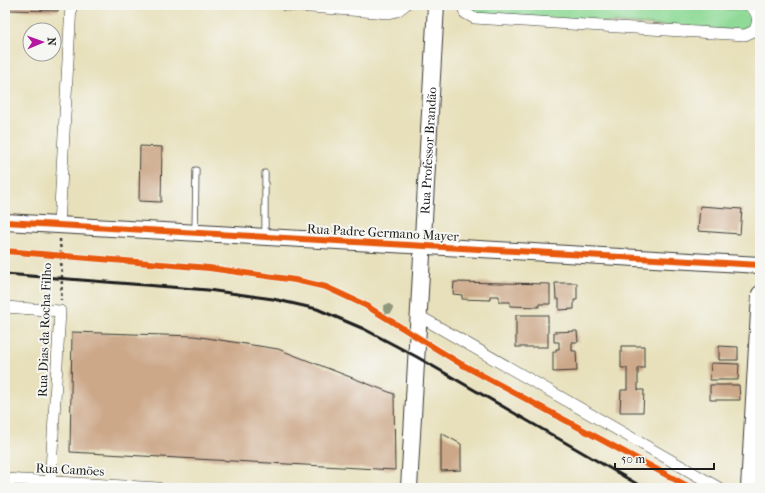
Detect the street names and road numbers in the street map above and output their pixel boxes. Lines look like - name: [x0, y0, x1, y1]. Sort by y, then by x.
- street label: Rua Professor Brandão: [417, 86, 439, 215]
- street label: Rua Padre Germano Mayer: [307, 221, 460, 244]
- street label: Rua Dias da Rocha Filho: [35, 262, 54, 397]
- street label: Rua Camões: [35, 460, 105, 479]

